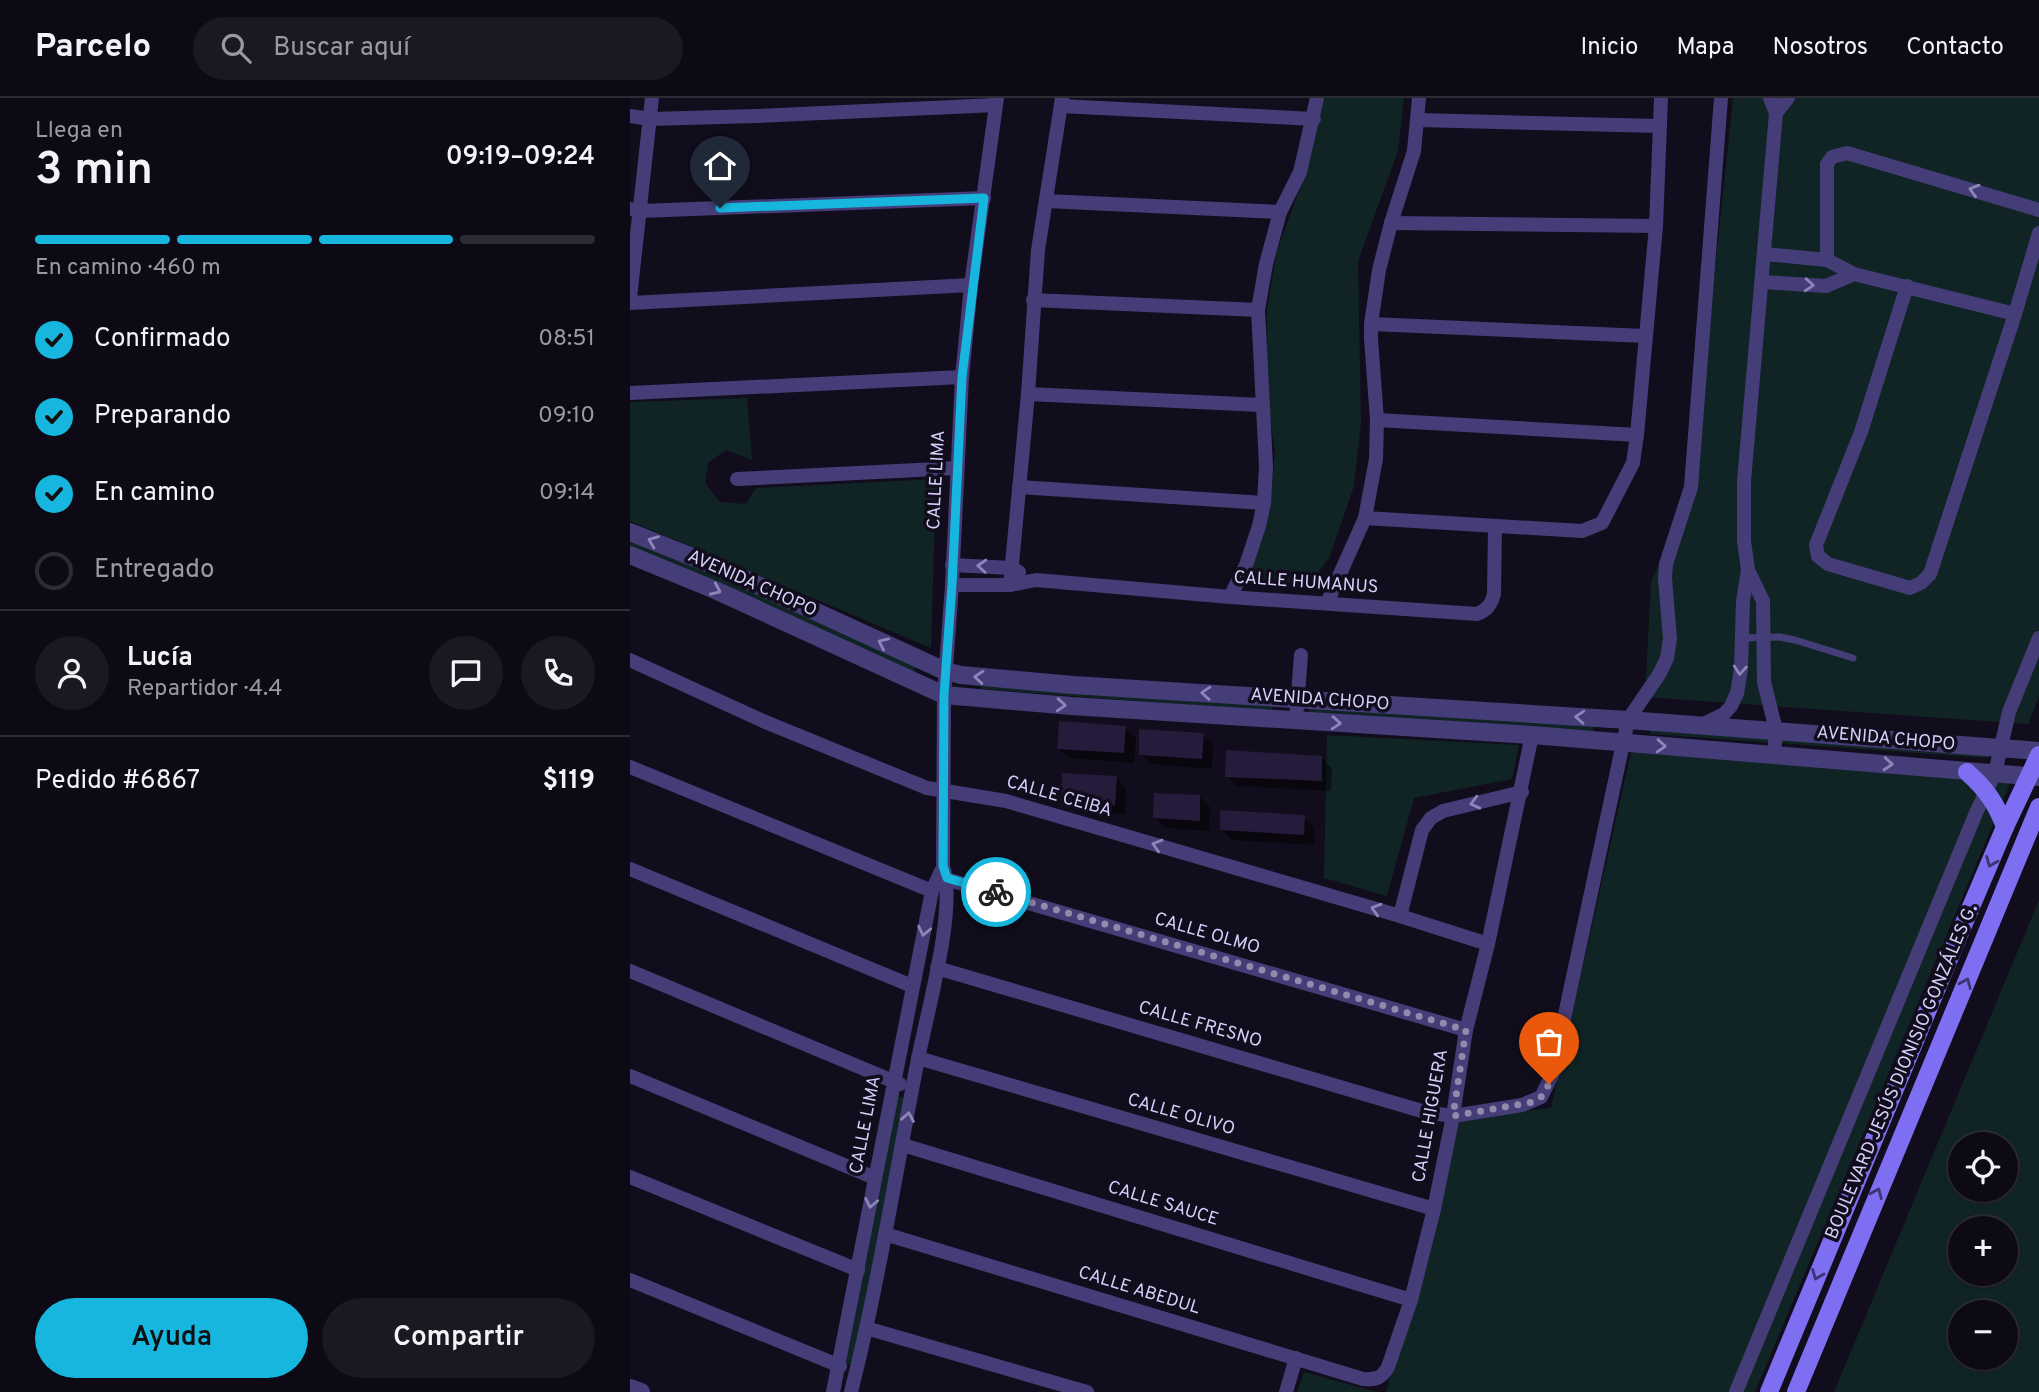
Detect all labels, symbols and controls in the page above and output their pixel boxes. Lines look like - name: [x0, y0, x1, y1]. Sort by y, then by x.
- search box: [193, 17, 683, 80]
- text: Parcelo: [35, 27, 151, 69]
- icon: search: [217, 29, 255, 67]
- text: Buscar aquí: [273, 32, 410, 65]
- text: Inicio: [1581, 33, 1638, 63]
- text: Mapa: [1676, 33, 1735, 63]
- text: Nosotros: [1773, 33, 1868, 63]
- text: Contacto: [1906, 33, 2004, 63]
- text: Llega en: [35, 117, 123, 146]
- pin: [690, 136, 750, 208]
- text: 09:19–09:24: [446, 141, 595, 174]
- text: 3 min: [35, 142, 153, 201]
- icon: home: [701, 147, 739, 185]
- one-way arrow: [1968, 184, 1980, 199]
- text: En camino · 460 m: [35, 254, 221, 283]
- one-way arrow: [1804, 277, 1815, 292]
- icon: check: [35, 321, 73, 359]
- text: Confirmado: [94, 323, 231, 356]
- text: 08:51: [538, 325, 595, 354]
- icon: check: [35, 398, 73, 436]
- text: Preparando: [94, 400, 231, 433]
- text: 09:10: [538, 402, 595, 431]
- street label: CALLE LIMA: [923, 430, 951, 530]
- icon: check: [35, 475, 73, 513]
- text: En camino: [94, 477, 215, 510]
- text: 09:14: [539, 479, 595, 508]
- one-way arrow: [648, 535, 660, 549]
- street label: AVENIDA CHOPO: [684, 545, 820, 623]
- text: Entregado: [94, 554, 214, 587]
- one-way arrow: [976, 559, 987, 574]
- street label: CALLE HUMANUS: [1233, 566, 1379, 600]
- one-way arrow: [708, 582, 721, 596]
- button: person: [35, 636, 109, 710]
- button: chat: [429, 636, 503, 710]
- button: phone: [521, 636, 595, 710]
- one-way arrow: [878, 637, 890, 651]
- text: Lucía: [127, 642, 193, 675]
- one-way arrow: [1733, 664, 1748, 675]
- one-way arrow: [974, 670, 985, 685]
- text: Repartidor · 4.4: [127, 675, 283, 704]
- street label: AVENIDA CHOPO: [1250, 684, 1390, 716]
- one-way arrow: [1201, 686, 1212, 701]
- one-way arrow: [1055, 697, 1066, 712]
- one-way arrow: [1574, 709, 1585, 724]
- one-way arrow: [1331, 715, 1342, 730]
- street label: AVENIDA CHOPO: [1816, 721, 1956, 757]
- one-way arrow: [1656, 738, 1667, 753]
- one-way arrow: [1883, 756, 1894, 771]
- text: Pedido #6867: [35, 765, 200, 798]
- text: $119: [543, 765, 595, 798]
- street label: CALLE CEIBA: [1003, 771, 1115, 823]
- one-way arrow: [1469, 795, 1481, 809]
- one-way arrow: [1152, 839, 1164, 853]
- one-way arrow: [1985, 854, 1999, 867]
- courier: [961, 857, 1031, 927]
- icon: bike: [977, 873, 1015, 911]
- street label: BOULEVARD JESÚS DIONISIO GONZÁLES G.: [1819, 900, 1983, 1243]
- one-way arrow: [1370, 902, 1382, 917]
- street label: CALLE OLMO: [1151, 908, 1263, 960]
- one-way arrow: [917, 925, 932, 937]
- one-way arrow: [1958, 978, 1972, 991]
- street label: CALLE FRESNO: [1136, 996, 1264, 1054]
- pin: [1519, 1012, 1579, 1084]
- icon: bag: [1530, 1023, 1568, 1061]
- street label: CALLE HIGUERA: [1408, 1047, 1454, 1185]
- street label: CALLE LIMA: [845, 1074, 887, 1176]
- street label: CALLE OLIVO: [1124, 1089, 1238, 1141]
- one-way arrow: [899, 1111, 914, 1123]
- map controls: [1948, 1132, 2018, 1370]
- button: locate: [1948, 1132, 2018, 1202]
- street label: CALLE SAUCE: [1105, 1176, 1221, 1232]
- one-way arrow: [1869, 1188, 1883, 1200]
- one-way arrow: [864, 1197, 879, 1209]
- button: +: [1948, 1216, 2018, 1286]
- street label: CALLE ABEDUL: [1075, 1262, 1203, 1320]
- one-way arrow: [1811, 1267, 1825, 1280]
- button: Ayuda: [35, 1298, 308, 1378]
- button: Compartir: [322, 1298, 595, 1378]
- button: −: [1948, 1300, 2018, 1370]

